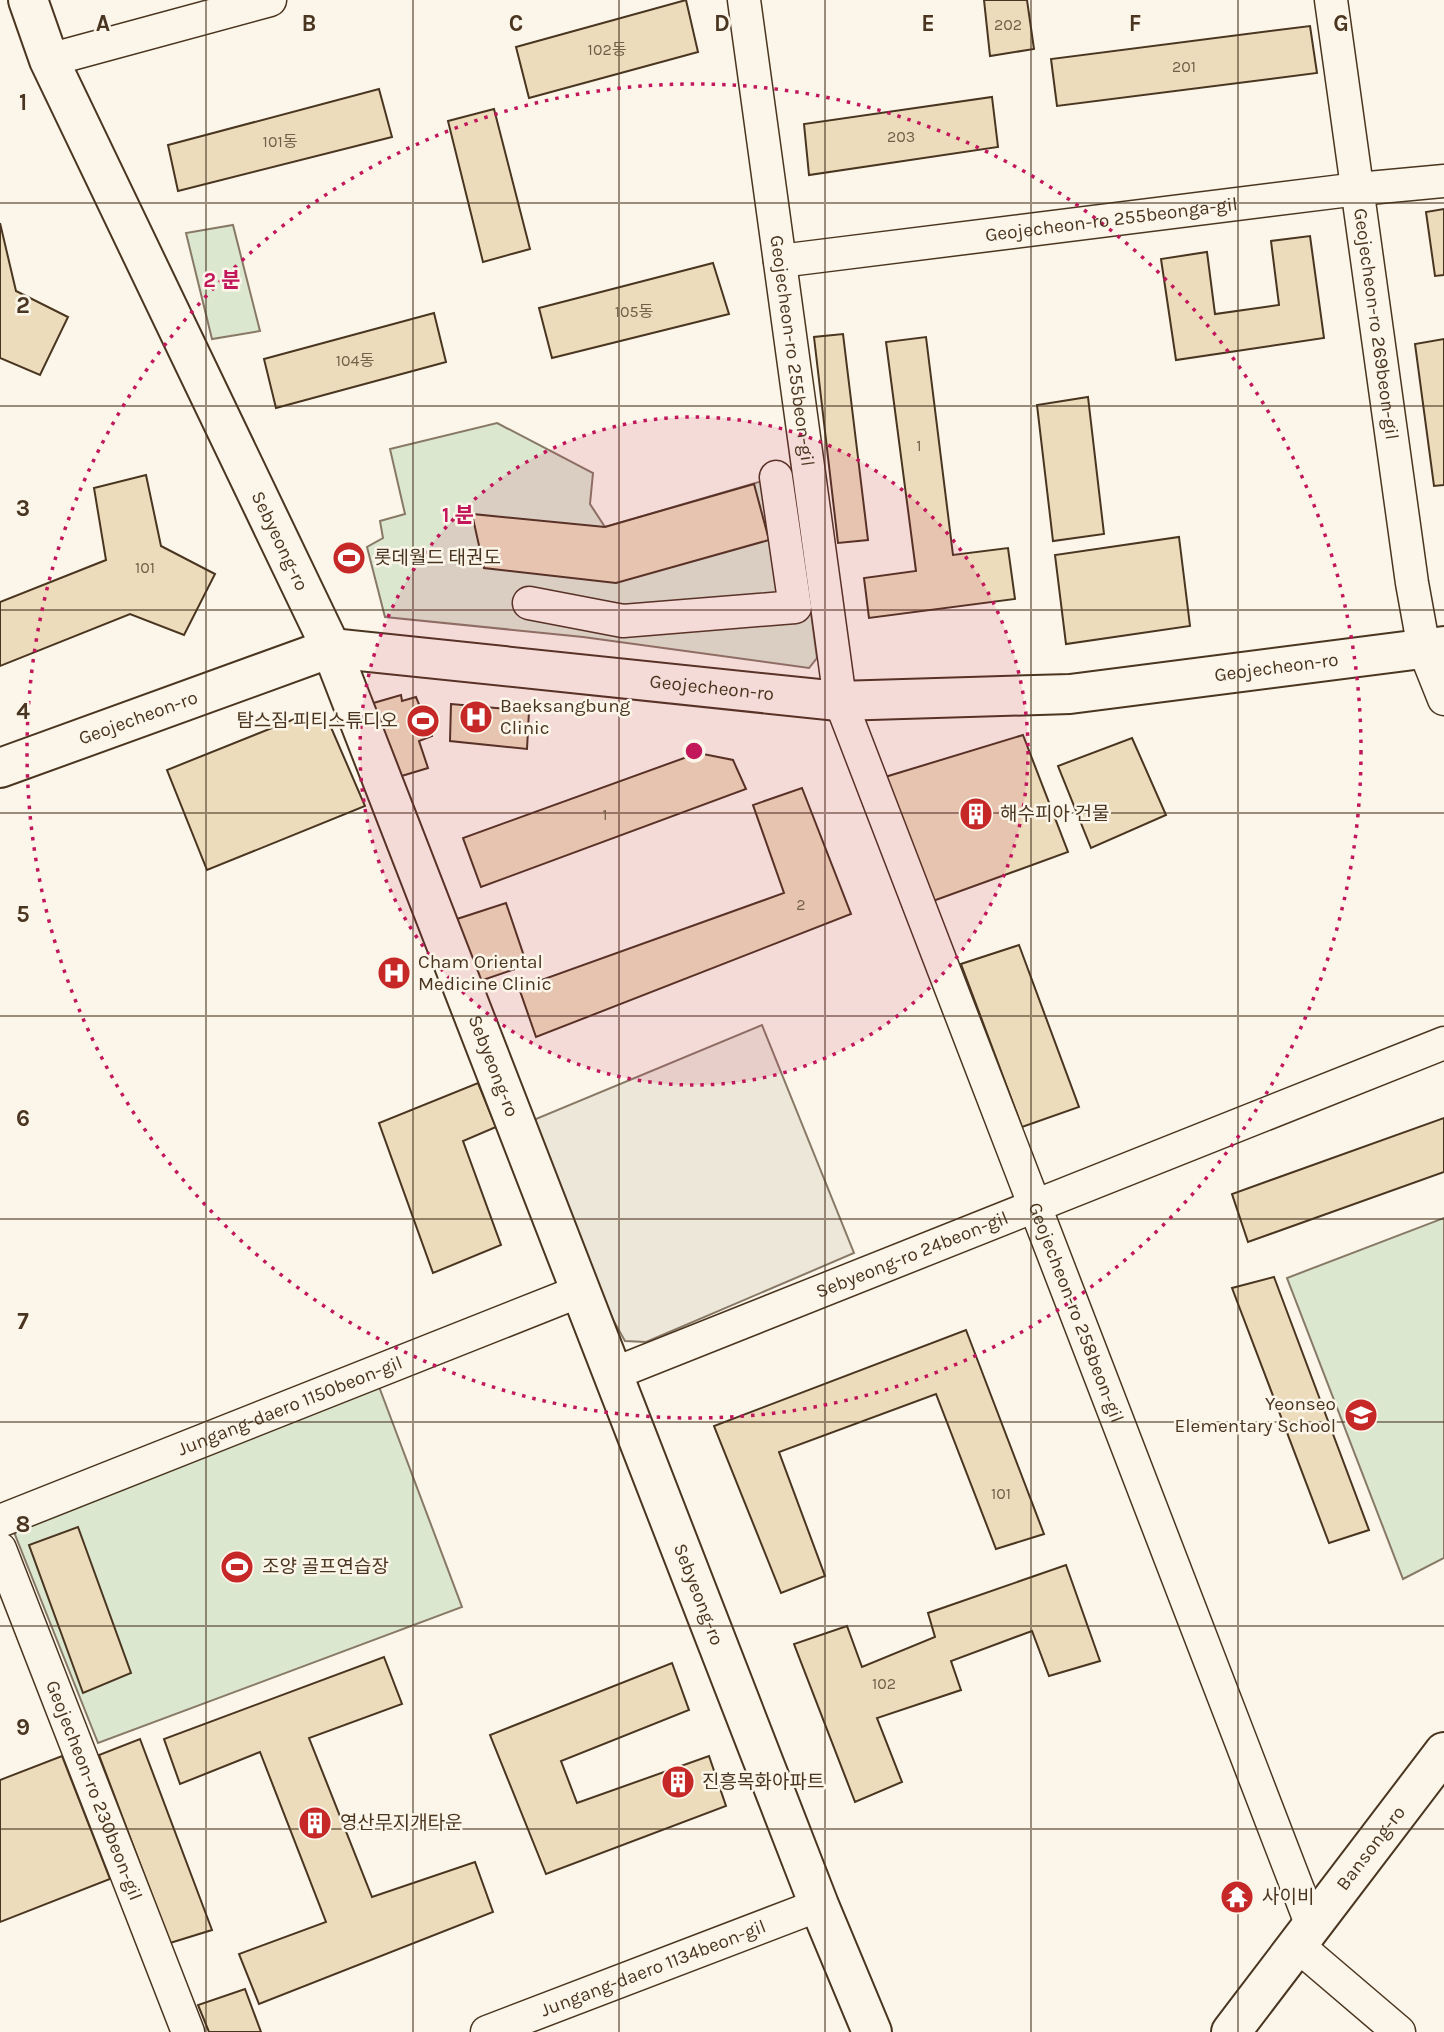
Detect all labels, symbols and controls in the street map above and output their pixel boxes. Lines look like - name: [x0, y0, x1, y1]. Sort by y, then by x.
- text: A: [96, 10, 110, 37]
- text: B: [302, 10, 316, 37]
- text: C: [509, 10, 523, 37]
- text: D: [714, 10, 730, 37]
- text: E: [921, 10, 935, 37]
- text: F: [1129, 10, 1141, 37]
- text: G: [1333, 10, 1349, 37]
- house number: 202: [994, 15, 1022, 34]
- house number: 102동: [588, 40, 627, 59]
- house number: 201: [1172, 57, 1196, 76]
- text: 1: [19, 89, 27, 116]
- house number: 203: [887, 127, 915, 146]
- house number: 101동: [263, 132, 298, 151]
- street label: Geojecheon-ro 255beonga-gil: [984, 193, 1239, 246]
- street label: Geojecheon-ro 269beon-gil: [1349, 207, 1403, 441]
- street label: Geojecheon-ro 255beon-gil: [765, 234, 819, 468]
- text: 2 분: [203, 268, 241, 292]
- text: 2: [16, 292, 30, 319]
- house number: 105동: [615, 302, 654, 321]
- house number: 104동: [336, 351, 374, 370]
- house number: 1: [916, 436, 922, 455]
- street label: Sebyeong-ro: [246, 488, 313, 594]
- text: 3: [16, 495, 30, 522]
- text: 1 분: [442, 503, 474, 527]
- sports icon: 롯데월드 태권도: [330, 539, 368, 577]
- place label: 롯데월드 태권도: [374, 547, 501, 569]
- house number: 101: [135, 558, 155, 577]
- street label: Geojecheon-ro: [1213, 649, 1340, 686]
- street label: Geojecheon-ro: [649, 670, 775, 705]
- street label: Geojecheon-ro: [76, 686, 201, 750]
- place label: Baeksangbung Clinic: [500, 695, 631, 739]
- text: 4: [16, 698, 30, 725]
- hospital icon: Baeksangbung Clinic: [457, 698, 495, 736]
- sports icon: 탐스짐 피티스튜디오: [404, 702, 442, 740]
- place label: 탐스짐 피티스튜디오: [236, 710, 398, 732]
- centre of rings: [682, 739, 706, 763]
- building icon: 해수피아 건물: [957, 795, 995, 833]
- place label: 해수피아 건물: [1000, 803, 1109, 825]
- house number: 1: [602, 805, 608, 824]
- house number: 2: [796, 895, 806, 914]
- text: 5: [16, 901, 30, 928]
- place label: Cham Oriental Medicine Clinic: [418, 951, 552, 995]
- hospital icon: Cham Oriental Medicine Clinic: [375, 954, 413, 992]
- street label: Sebyeong-ro: [464, 1012, 523, 1120]
- text: 6: [16, 1105, 30, 1132]
- street label: Geojecheon-ro 258beon-gil: [1024, 1199, 1128, 1426]
- street label: Sebyeong-ro 24beon-gil: [813, 1207, 1011, 1303]
- text: 7: [17, 1308, 29, 1335]
- street label: Jungang-daero 1150beon-gil: [175, 1352, 406, 1460]
- place label: Yeonseo Elementary School: [1175, 1393, 1336, 1437]
- school or university icon: Yeonseo Elementary School: [1342, 1396, 1380, 1434]
- house number: 101: [991, 1484, 1011, 1503]
- text: 8: [16, 1511, 30, 1538]
- street label: Sebyeong-ro: [669, 1540, 728, 1649]
- sports icon: 조양 골프연습장: [218, 1548, 256, 1586]
- place label: 조양 골프연습장: [262, 1556, 389, 1578]
- house number: 102: [872, 1674, 896, 1693]
- street label: Geojecheon-ro 230beon-gil: [41, 1677, 147, 1903]
- text: 9: [16, 1714, 30, 1741]
- building icon: 진흥목화아파트: [659, 1763, 697, 1801]
- place label: 진흥목화아파트: [702, 1771, 824, 1793]
- street label: Bansong-ro: [1332, 1802, 1410, 1895]
- building icon: 영산무지개타운: [296, 1804, 334, 1842]
- place label: 영산무지개타운: [340, 1812, 462, 1834]
- temple icon: 사이비: [1218, 1878, 1256, 1916]
- place label: 사이비: [1262, 1886, 1314, 1908]
- street label: Jungang-daero 1134beon-gil: [537, 1915, 769, 2021]

